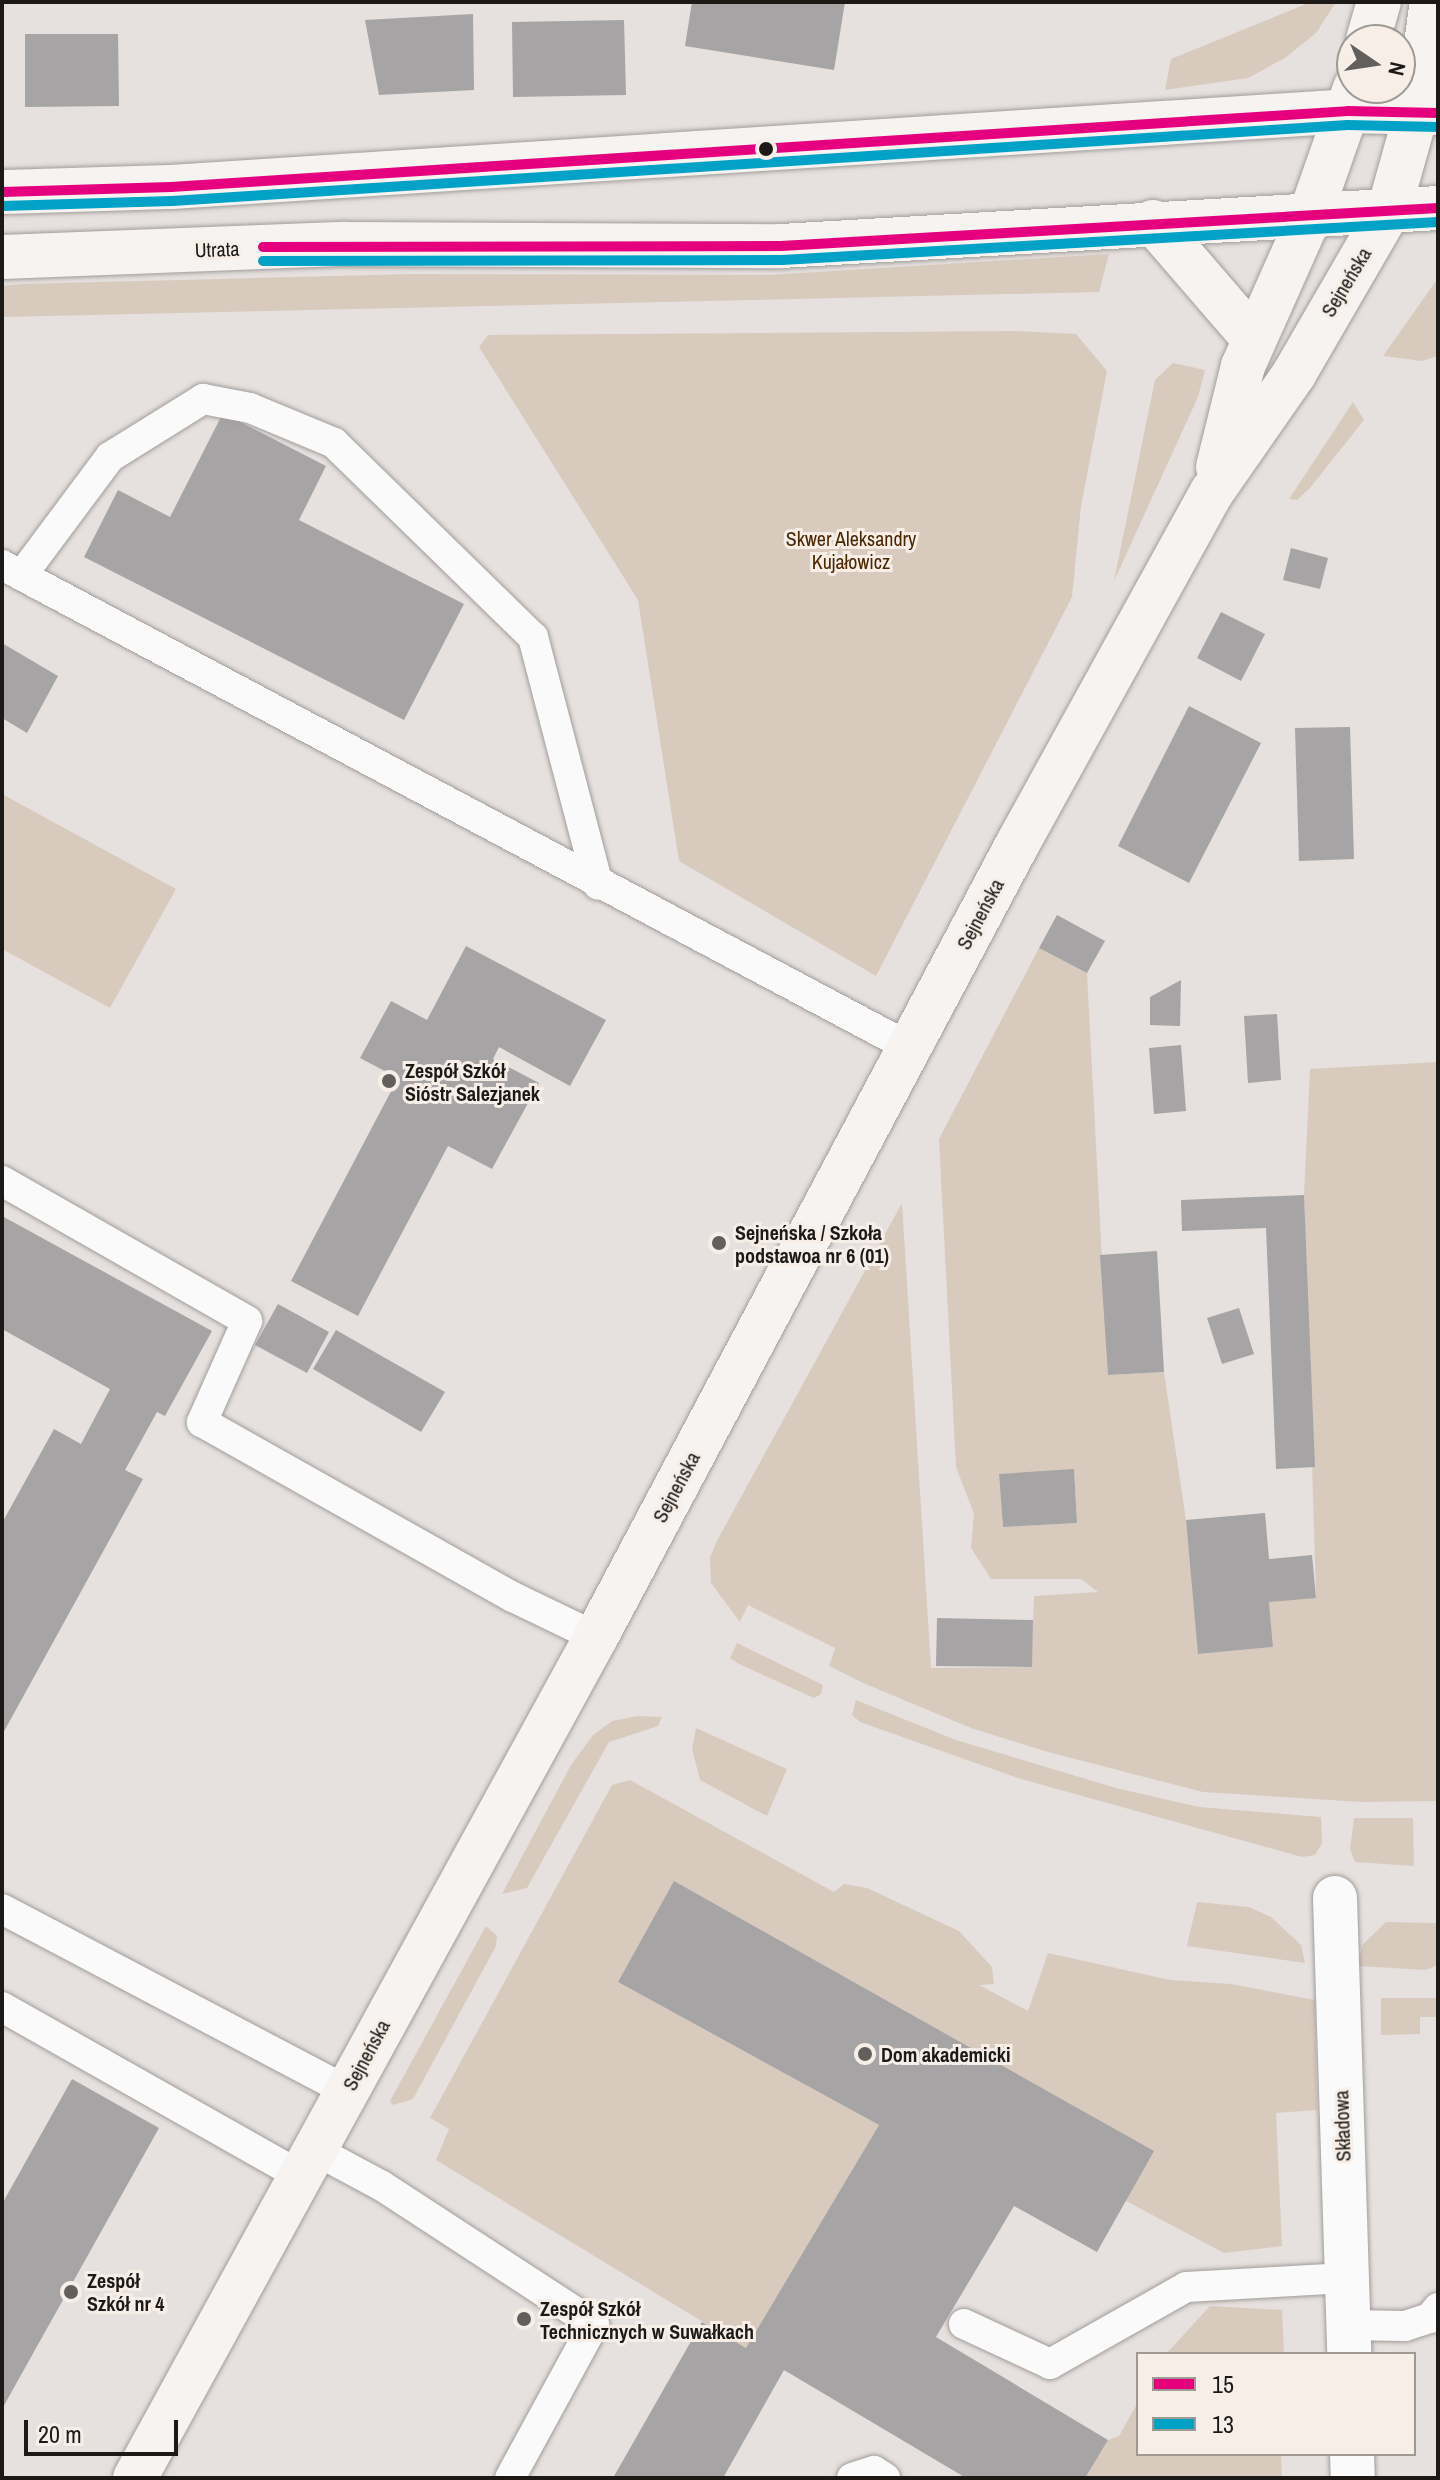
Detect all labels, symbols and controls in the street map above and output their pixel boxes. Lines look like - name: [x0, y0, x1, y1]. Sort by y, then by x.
- north arrow: [1336, 24, 1416, 104]
- text: N: [1381, 59, 1414, 79]
- unlabelled marker: [758, 141, 774, 157]
- street label: Utrata: [194, 236, 240, 262]
- street label: Sejneńska: [1316, 243, 1376, 321]
- park label: Skwer Aleksandry Kujałowicz: [785, 526, 917, 573]
- street label: Sejneńska: [951, 875, 1009, 953]
- place label: Zespół Szkół Sióstr Salezjanek: [405, 1058, 540, 1105]
- marker: Zespół Szkół Sióstr Salezjanek: [380, 1072, 398, 1090]
- place label: Sejneńska / Szkoła podstawoa nr 6 (01): [735, 1220, 889, 1267]
- marker: Sejneńska / Szkoła podstawoa nr 6 (01): [710, 1234, 728, 1252]
- street label: Sejneńska: [647, 1448, 705, 1526]
- street label: Sejneńska: [337, 2016, 395, 2094]
- place label: Dom akademicki: [881, 2042, 1010, 2066]
- marker: Dom akademicki: [856, 2045, 874, 2063]
- street label: Składowa: [1329, 2090, 1355, 2162]
- place label: Zespół Szkół nr 4: [87, 2268, 164, 2315]
- marker: Zespół Szkół nr 4: [62, 2283, 80, 2301]
- place label: Zespół Szkół Technicznych w Suwałkach: [540, 2296, 754, 2343]
- marker: Zespół Szkół Technicznych w Suwałkach: [515, 2310, 533, 2328]
- legend: [1136, 2352, 1416, 2456]
- text: 15: [1212, 2368, 1234, 2400]
- scale bar: [28, 2404, 182, 2454]
- text: 13: [1212, 2408, 1234, 2440]
- text: 20 m: [38, 2418, 82, 2450]

